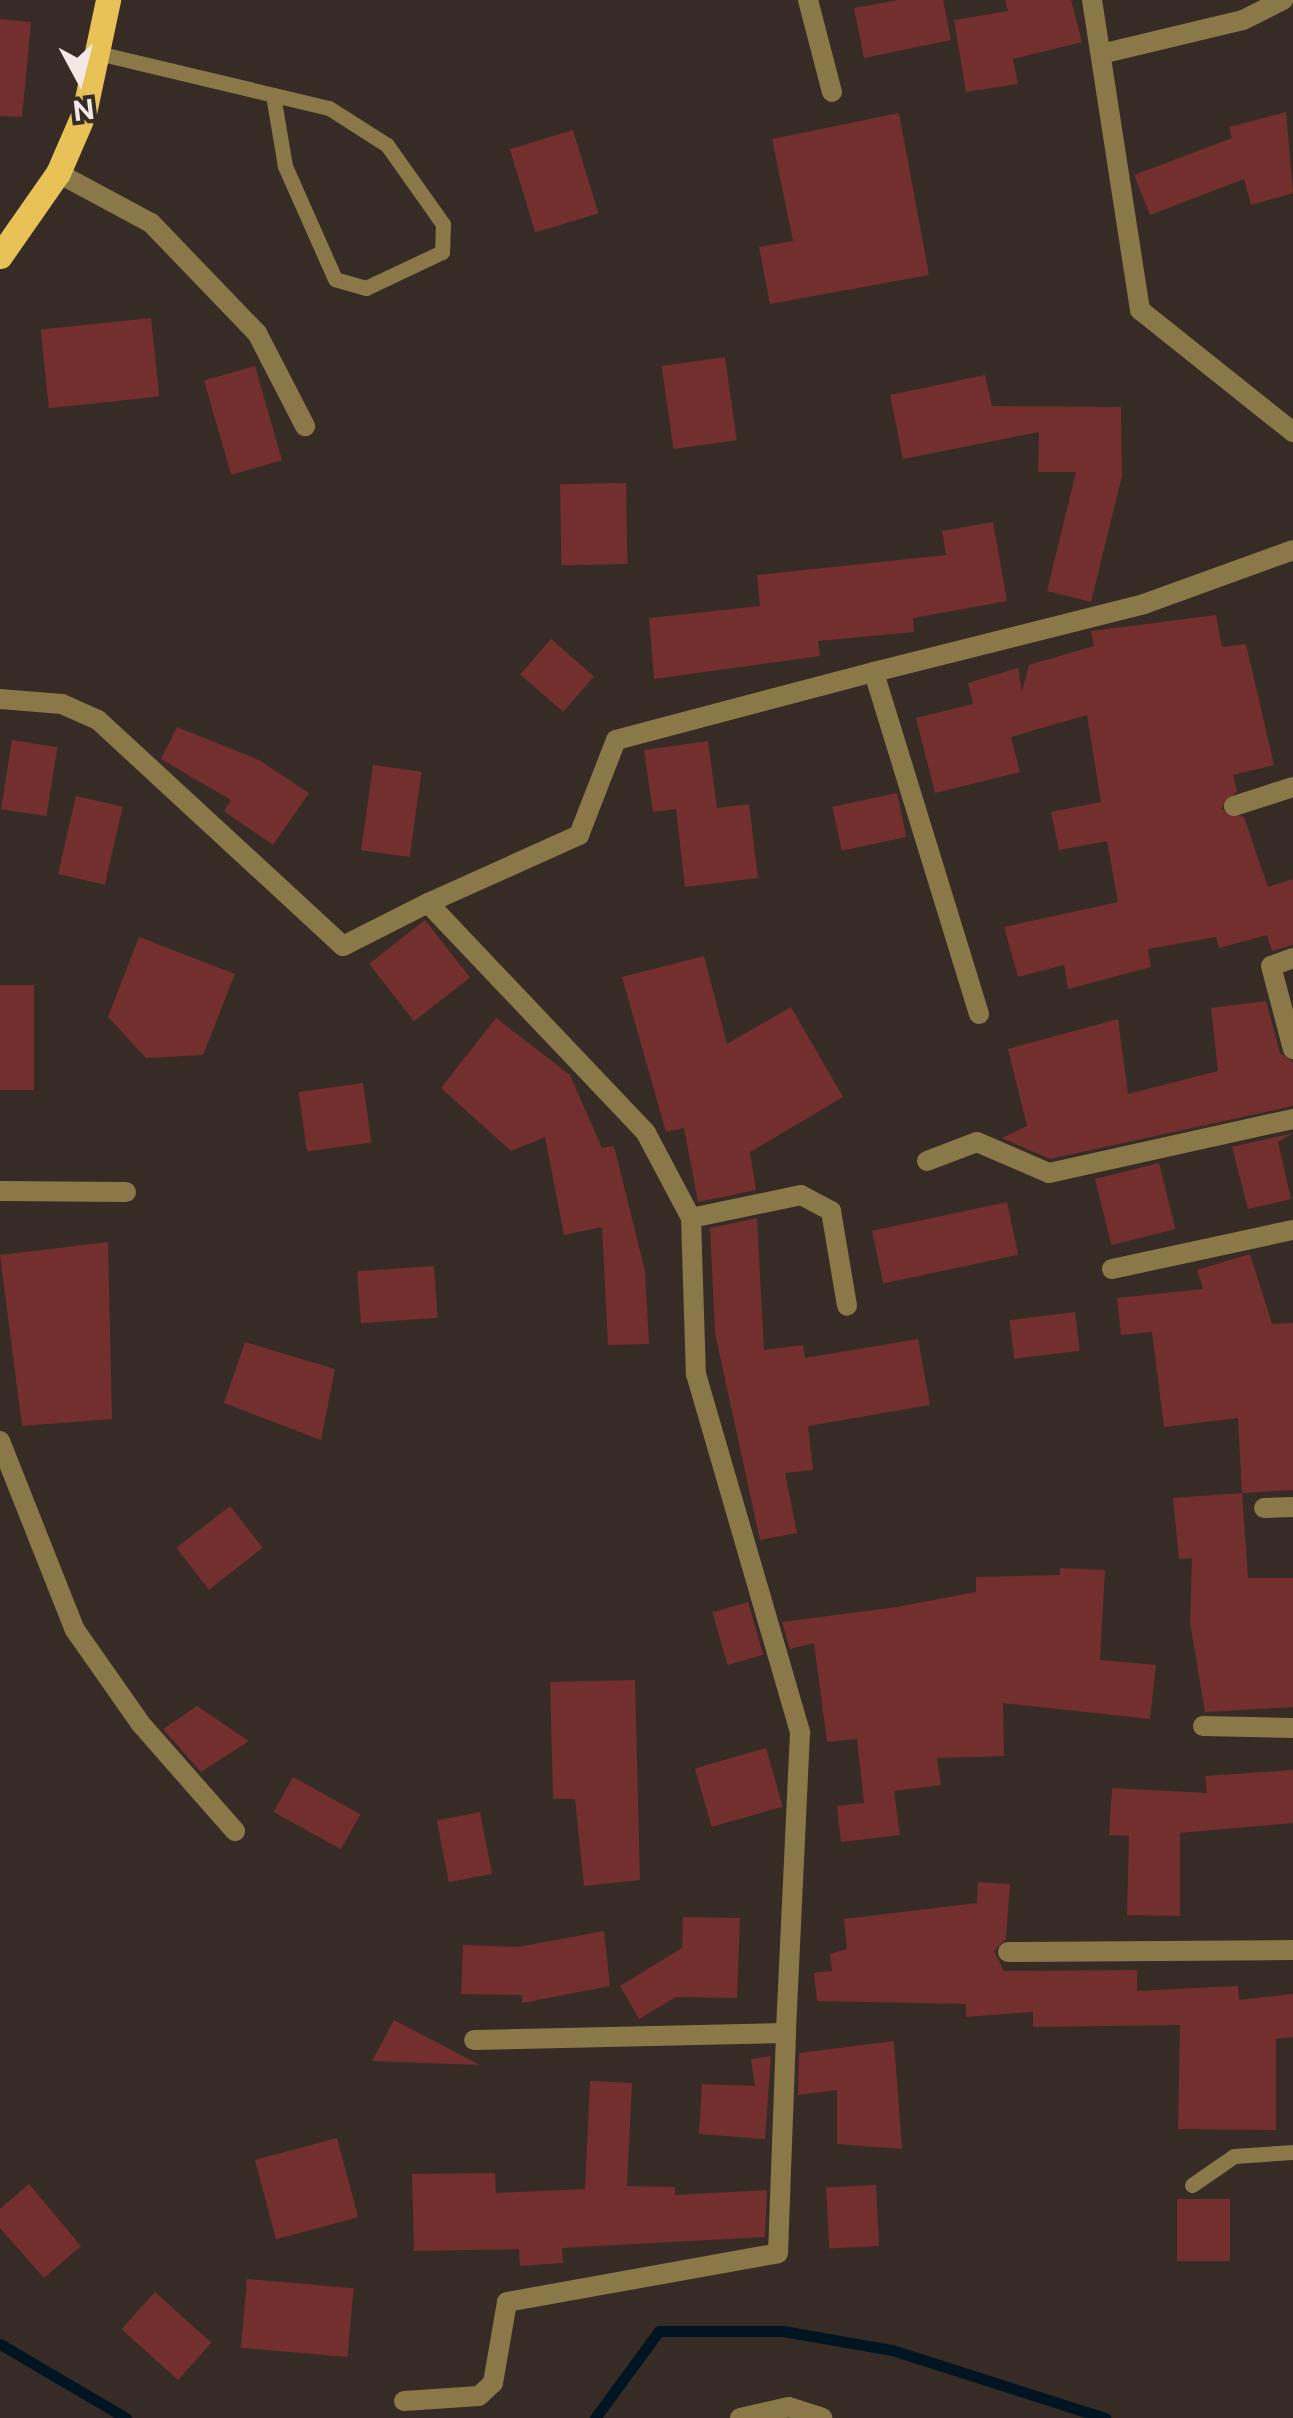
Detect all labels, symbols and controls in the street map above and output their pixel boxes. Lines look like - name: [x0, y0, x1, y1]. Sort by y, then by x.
- north arrow: [30, 30, 130, 130]
- text: N: [71, 93, 97, 128]

